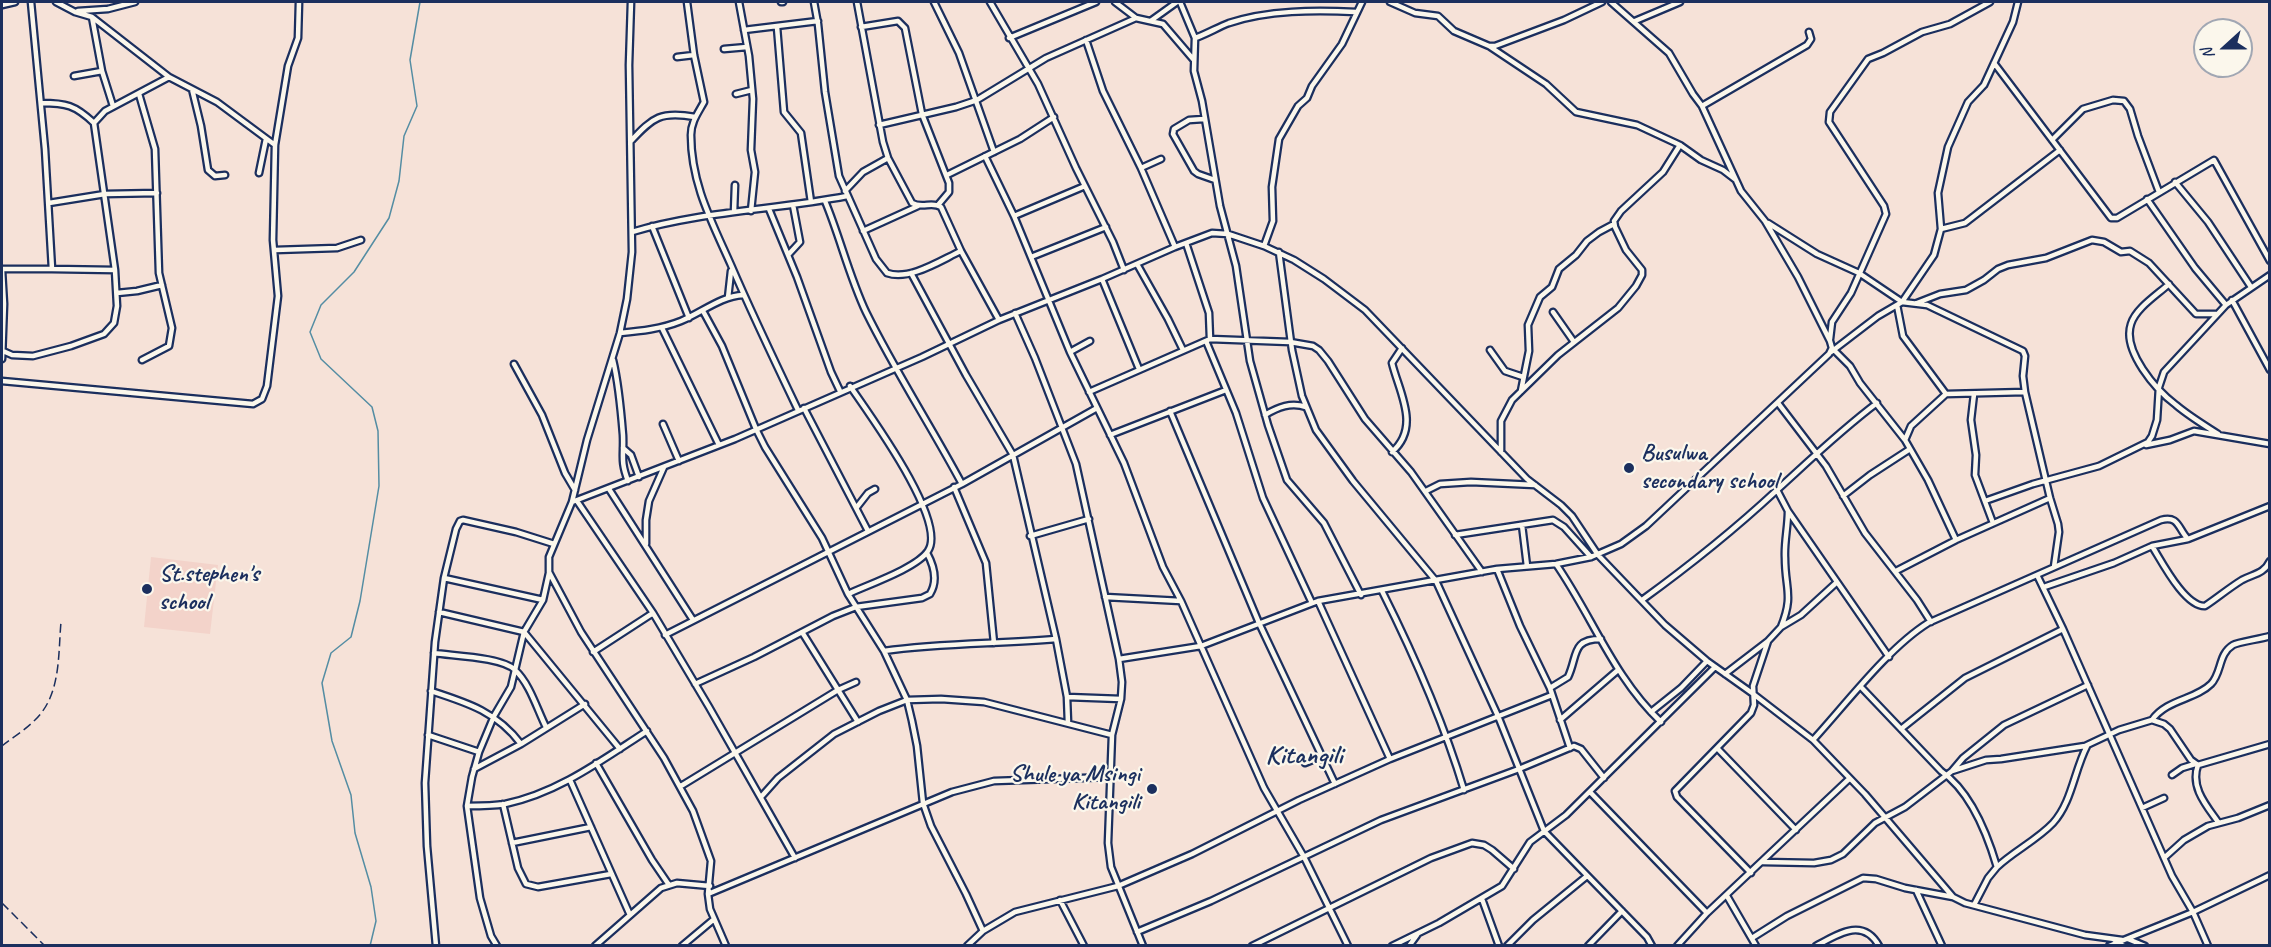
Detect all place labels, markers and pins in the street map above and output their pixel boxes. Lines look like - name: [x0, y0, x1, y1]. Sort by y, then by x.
- place label: Busulwa secondary school: [1641, 440, 1778, 496]
- marker: Busulwa secondary school: [1622, 461, 1636, 475]
- place label: St.stephen's school: [159, 561, 259, 617]
- marker: St.stephen's school: [140, 582, 154, 596]
- place label: Shule ya Msingi Kitangili: [1010, 761, 1140, 817]
- marker: Shule ya Msingi Kitangili: [1145, 782, 1159, 796]

